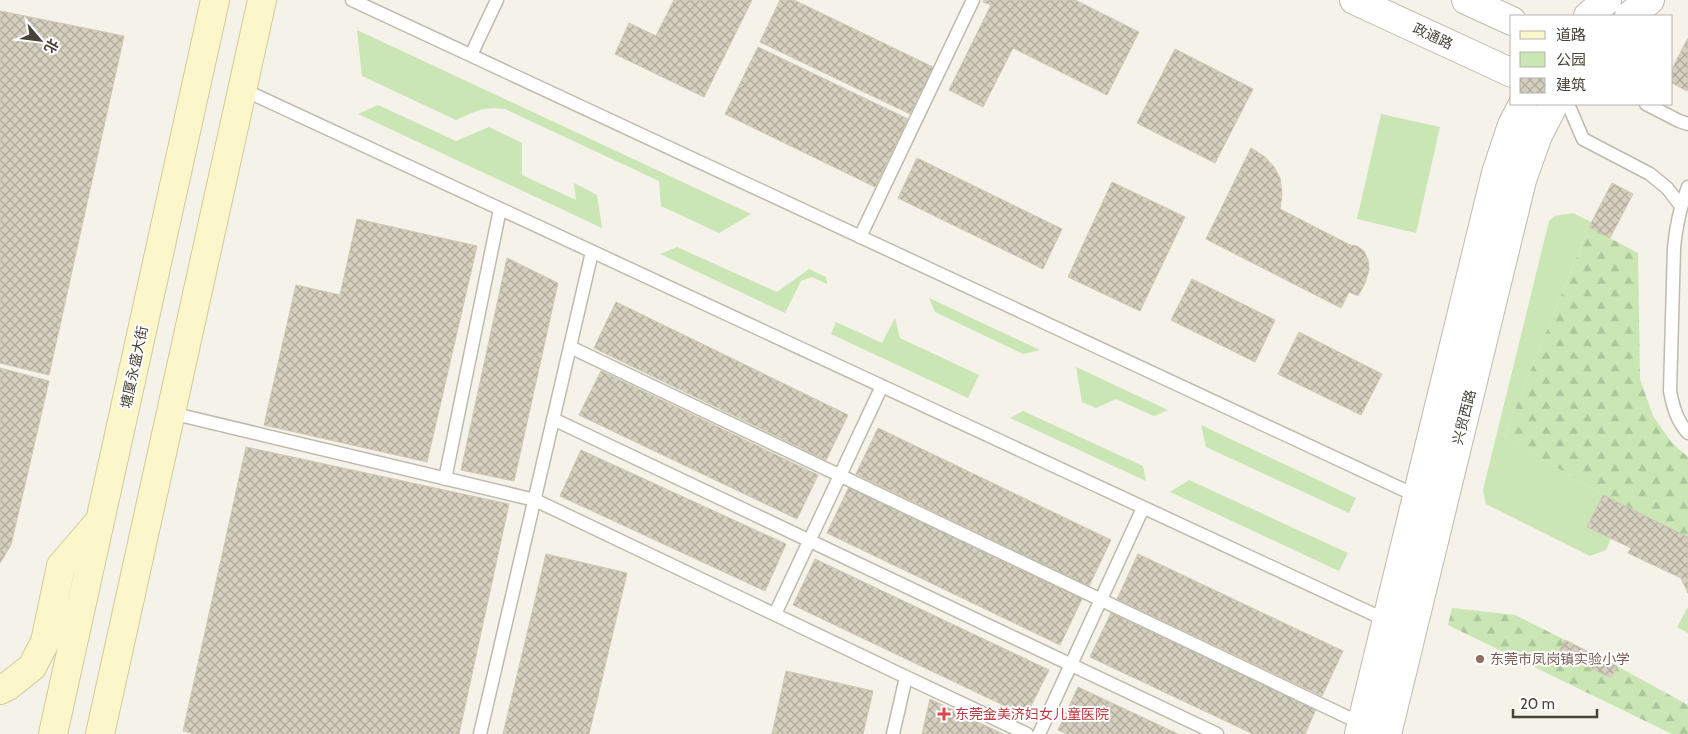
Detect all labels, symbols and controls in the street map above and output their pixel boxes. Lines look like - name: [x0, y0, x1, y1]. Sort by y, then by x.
- north arrow: [15, 15, 65, 65]
- legend: [1510, 15, 1673, 105]
- street label: 政通路: [1410, 19, 1456, 53]
- text: 道路: [1556, 26, 1586, 44]
- text: 北: [40, 36, 63, 57]
- text: 公园: [1556, 51, 1586, 69]
- text: 建筑: [1556, 76, 1586, 94]
- street label: 塘厦永盛大街: [116, 324, 152, 410]
- street label: 兴贸西路: [1448, 388, 1480, 446]
- place label: 东莞市凤岗镇实验小学: [1490, 650, 1630, 668]
- marker: 东莞市凤岗镇实验小学: [1474, 653, 1486, 665]
- scale bar: [1513, 686, 1597, 718]
- text: 20 m: [1520, 695, 1555, 713]
- place label: 东莞金美济妇女儿童医院: [955, 705, 1109, 723]
- marker: 东莞金美济妇女儿童医院: [937, 707, 951, 721]

